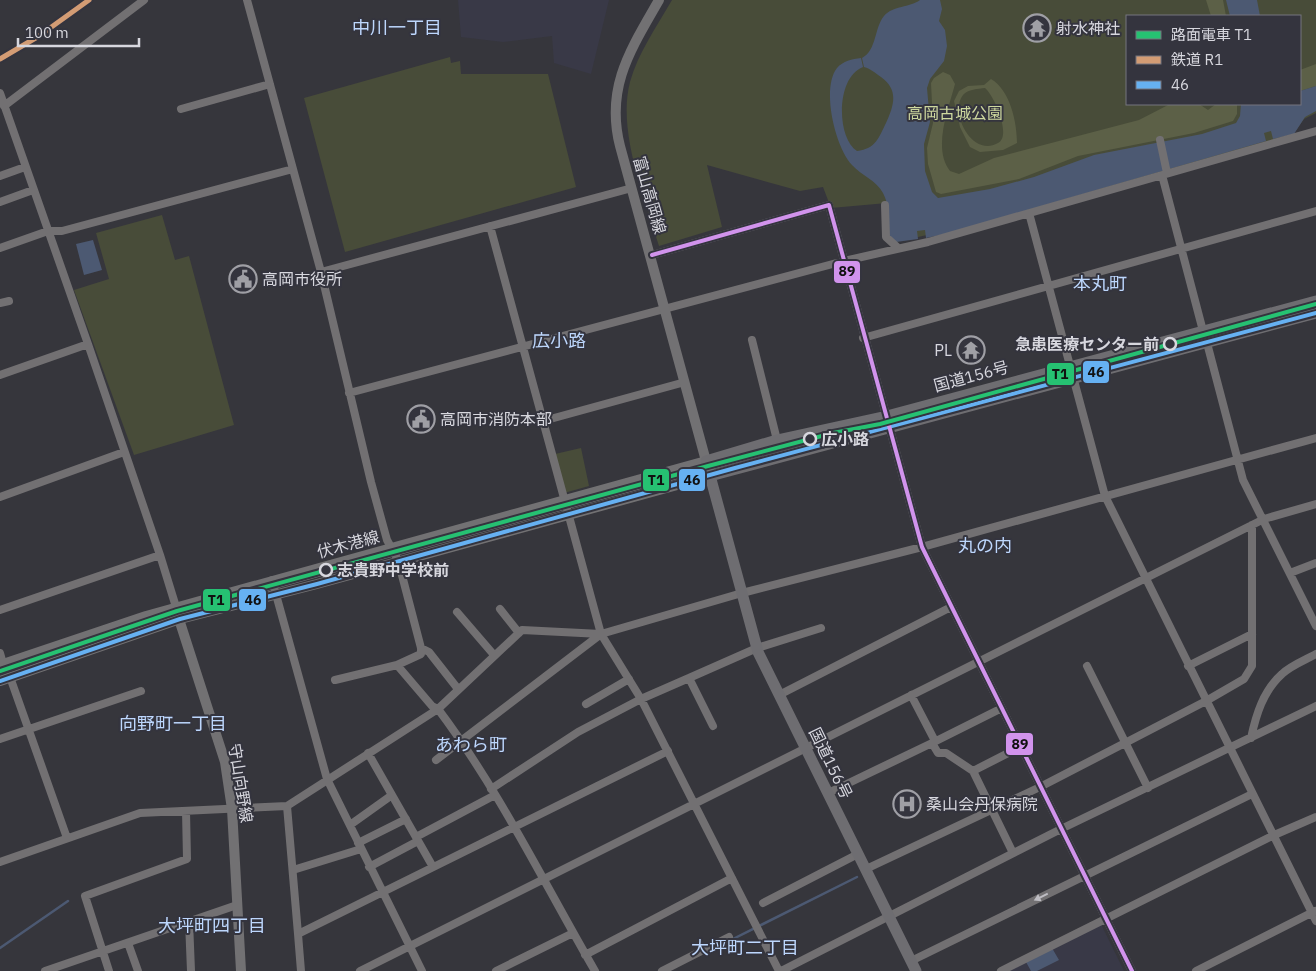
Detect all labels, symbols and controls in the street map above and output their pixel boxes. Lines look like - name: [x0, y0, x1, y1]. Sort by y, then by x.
- temple icon: 射水神社: [1022, 13, 1052, 43]
- scale bar: [18, 15, 139, 47]
- legend: [1126, 15, 1301, 105]
- district label: 中川一丁目: [352, 16, 442, 39]
- place label: 射水神社: [1056, 18, 1120, 38]
- text: 100 m: [25, 23, 69, 42]
- text: 路面電車 T1: [1171, 25, 1252, 44]
- text: 鉄道 R1: [1171, 50, 1223, 69]
- text: 46: [1171, 75, 1189, 94]
- park label: 高岡古城公園: [907, 103, 1003, 123]
- street label: 富山高岡線: [629, 154, 671, 236]
- line badge: 89: [833, 260, 861, 284]
- text: 89: [839, 262, 855, 280]
- public building icon: 高岡市役所: [228, 264, 258, 294]
- place label: 高岡市役所: [262, 269, 342, 289]
- district label: 本丸町: [1073, 272, 1127, 295]
- district label: 広小路: [532, 329, 586, 352]
- place label: 急患医療センター前: [1015, 334, 1159, 354]
- temple icon: PL: [956, 335, 986, 365]
- marker: 急患医療センター前: [1163, 337, 1177, 351]
- place label: PL: [934, 340, 952, 360]
- street label: 国道156号: [931, 356, 1011, 396]
- line badge: 46: [1082, 360, 1110, 384]
- line badge: T1: [1046, 362, 1075, 386]
- text: 46: [1088, 363, 1104, 381]
- text: T1: [1052, 365, 1069, 383]
- public building icon: 高岡市消防本部: [406, 404, 436, 434]
- place label: 高岡市消防本部: [440, 409, 552, 429]
- place label: 広小路: [821, 429, 869, 449]
- marker: 広小路: [803, 432, 817, 446]
- line badge: T1: [642, 468, 670, 492]
- line badge: 46: [678, 468, 706, 492]
- text: T1: [648, 471, 665, 489]
- text: 46: [684, 471, 700, 489]
- street label: 伏木港線: [314, 526, 382, 562]
- district label: 丸の内: [958, 534, 1012, 557]
- place label: 志貴野中学校前: [337, 560, 449, 580]
- marker: 志貴野中学校前: [319, 563, 333, 577]
- line badge: T1: [202, 588, 231, 612]
- line badge: 46: [238, 588, 267, 612]
- text: T1: [208, 591, 225, 609]
- text: 46: [245, 591, 261, 609]
- district label: 向野町一丁目: [119, 712, 227, 735]
- street label: 国道156号: [805, 724, 857, 802]
- line badge: 89: [1005, 732, 1034, 756]
- district label: あわら町: [435, 733, 507, 756]
- text: 89: [1012, 735, 1028, 753]
- street label: 守山向野線: [225, 742, 257, 824]
- hospital icon: 桑山会丹保病院: [892, 789, 922, 819]
- place label: 桑山会丹保病院: [926, 794, 1038, 814]
- one-way arrow: [1034, 894, 1048, 902]
- district label: 大坪町四丁目: [158, 914, 266, 937]
- district label: 大坪町二丁目: [691, 936, 799, 959]

